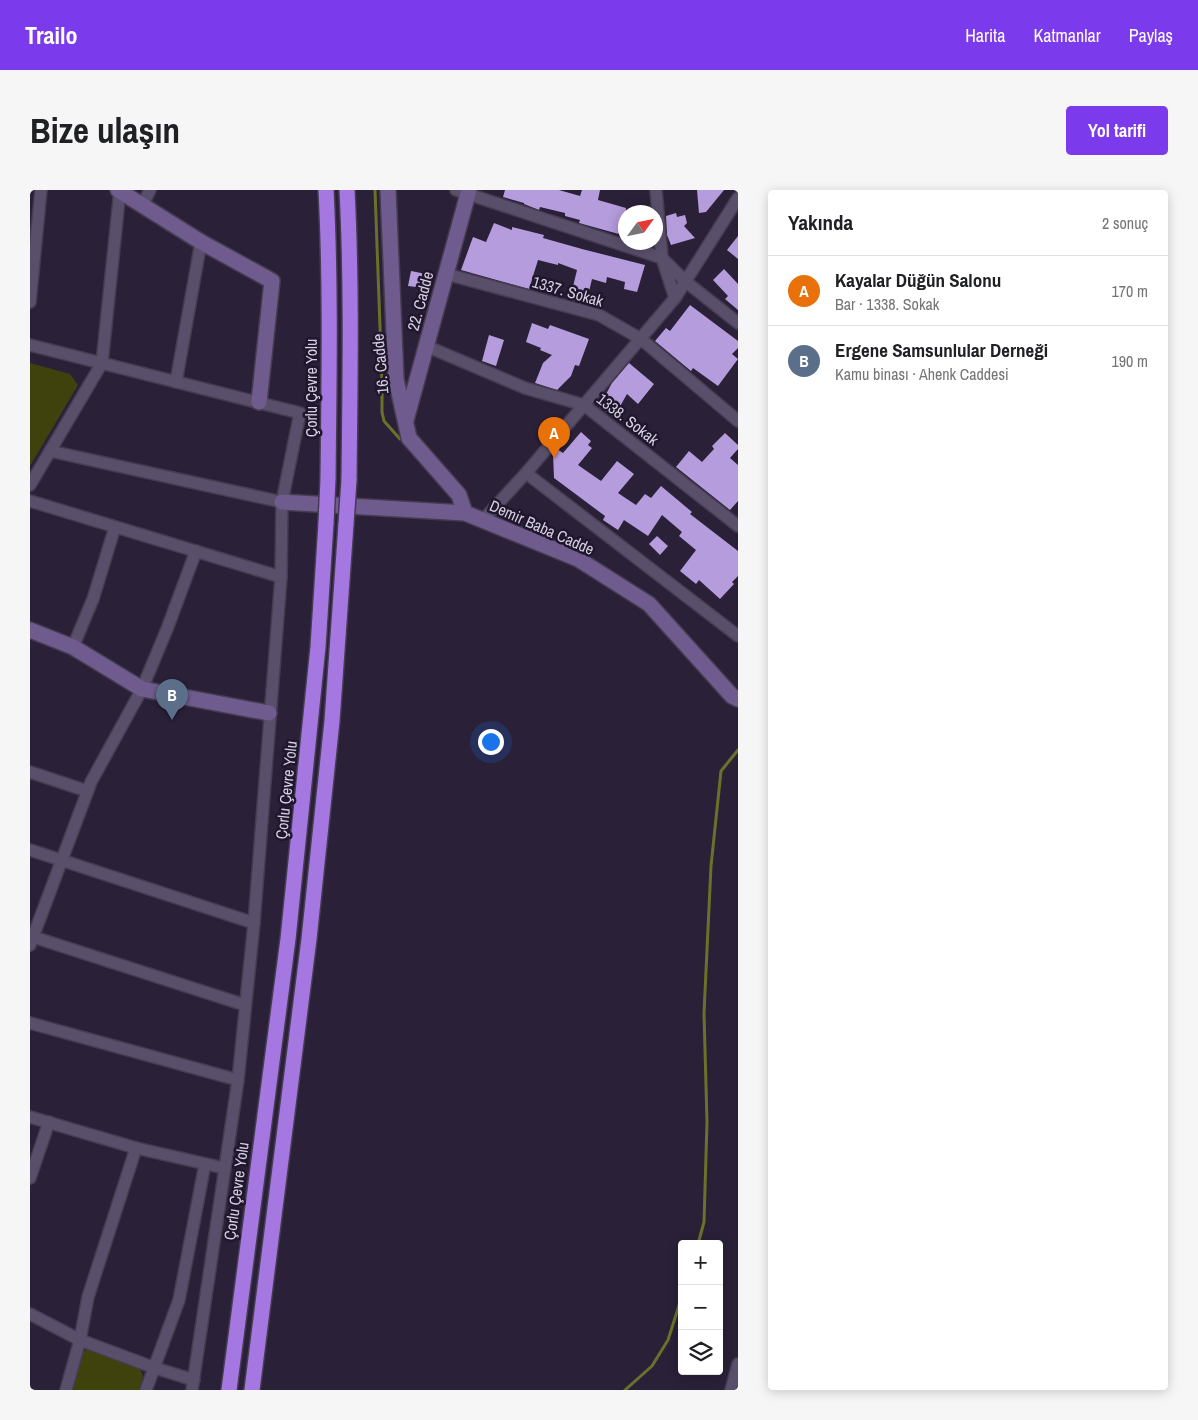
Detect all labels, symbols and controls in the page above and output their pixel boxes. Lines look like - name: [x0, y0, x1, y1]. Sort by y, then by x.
- text: Trailo: [25, 19, 78, 51]
- text: Harita: [965, 23, 1005, 48]
- text: Katmanlar: [1033, 23, 1101, 48]
- text: Paylaş: [1129, 23, 1173, 48]
- button: Yol tarifi: [1066, 106, 1168, 155]
- text: Bize ulaşın: [30, 107, 180, 154]
- north arrow: [618, 205, 663, 250]
- text: Yakında: [788, 208, 853, 237]
- text: 2 sonuç: [1102, 212, 1148, 234]
- text: Kayalar Düğün Salonu: [835, 267, 1001, 293]
- street label: 22. Cadde: [402, 269, 438, 333]
- street label: 1337. Sokak: [530, 270, 607, 312]
- text: A: [799, 280, 809, 302]
- text: 170 m: [1112, 280, 1148, 302]
- text: Bar · 1338. Sokak: [835, 293, 939, 315]
- street label: 16. Cadde: [366, 333, 394, 395]
- text: Ergene Samsunlular Derneği: [835, 337, 1048, 363]
- street label: Çorlu Çevre Yolu: [300, 339, 322, 437]
- text: B: [799, 350, 809, 372]
- text: 190 m: [1112, 350, 1148, 372]
- text: Kamu binası · Ahenk Caddesi: [835, 363, 1009, 385]
- street label: 1338. Sokak: [592, 388, 664, 450]
- pin: A: [538, 417, 570, 458]
- street label: Demir Baba Cadde: [486, 494, 598, 560]
- pin: B: [156, 679, 188, 720]
- your location: [478, 729, 504, 755]
- street label: Çorlu Çevre Yolu: [270, 740, 302, 840]
- street label: Çorlu Çevre Yolu: [218, 1141, 254, 1241]
- map controls: [678, 1240, 723, 1375]
- button: +: [678, 1240, 723, 1285]
- button: −: [678, 1285, 723, 1330]
- button: layers: [678, 1330, 723, 1375]

